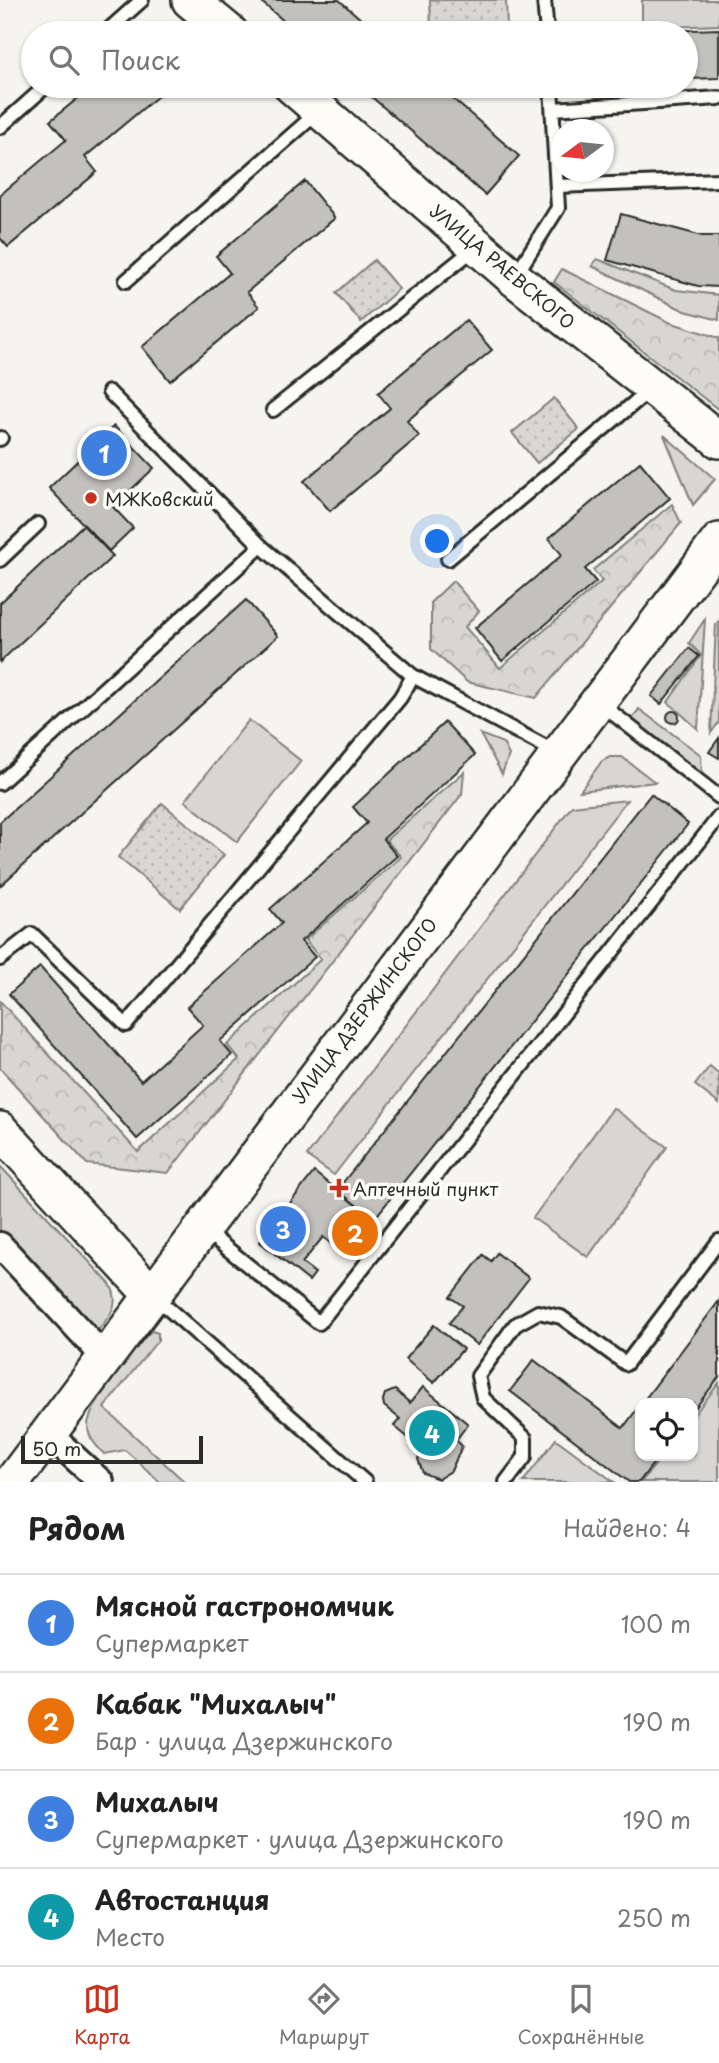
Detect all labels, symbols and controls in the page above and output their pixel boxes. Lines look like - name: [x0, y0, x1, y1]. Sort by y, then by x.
- search box: [21, 21, 698, 98]
- text: Поиск: [101, 40, 180, 79]
- icon: search: [45, 41, 83, 79]
- north arrow: [551, 119, 614, 182]
- street label: УЛИЦА РАЕВСКОГО: [425, 197, 581, 335]
- pin: 1: [81, 427, 127, 479]
- place label: МЖКовский: [105, 485, 214, 512]
- marker: МЖКовский: [83, 490, 99, 506]
- your location: [420, 524, 454, 558]
- street label: УЛИЦА ДЗЕРЖИНСКОГО: [285, 911, 443, 1109]
- place label: Аптечный пункт: [353, 1175, 498, 1202]
- marker: Аптечный пункт: [331, 1180, 347, 1196]
- pin: 3: [260, 1203, 306, 1255]
- pin: 2: [332, 1207, 378, 1259]
- map controls: [635, 1398, 698, 1461]
- button: locate: [635, 1398, 698, 1461]
- pin: 4: [409, 1407, 455, 1459]
- scale bar: [21, 1433, 203, 1465]
- text: 50 m: [32, 1434, 81, 1462]
- text: Рядом: [28, 1505, 126, 1550]
- text: Найдено: 4: [563, 1510, 691, 1545]
- text: Мясной гастрономчик: [95, 1586, 393, 1625]
- text: 1: [46, 1606, 57, 1641]
- text: 100 m: [621, 1606, 691, 1641]
- text: Супермаркет: [95, 1625, 249, 1660]
- text: Кабак "Михалыч": [95, 1684, 336, 1723]
- text: 2: [43, 1704, 59, 1739]
- text: 190 m: [623, 1704, 691, 1739]
- text: Бар · улица Дзержинского: [95, 1723, 393, 1758]
- text: Михалыч: [95, 1782, 219, 1821]
- text: 3: [43, 1802, 59, 1837]
- text: 190 m: [623, 1802, 691, 1837]
- text: Супермаркет · улица Дзержинского: [95, 1821, 504, 1856]
- text: Автостанция: [95, 1880, 269, 1919]
- text: 4: [43, 1900, 59, 1935]
- text: 250 m: [617, 1900, 691, 1935]
- text: Место: [95, 1919, 165, 1954]
- tab: Карта: [74, 1980, 130, 2050]
- tab: Маршрут: [279, 1980, 369, 2050]
- tab: Сохранённые: [518, 1980, 645, 2050]

